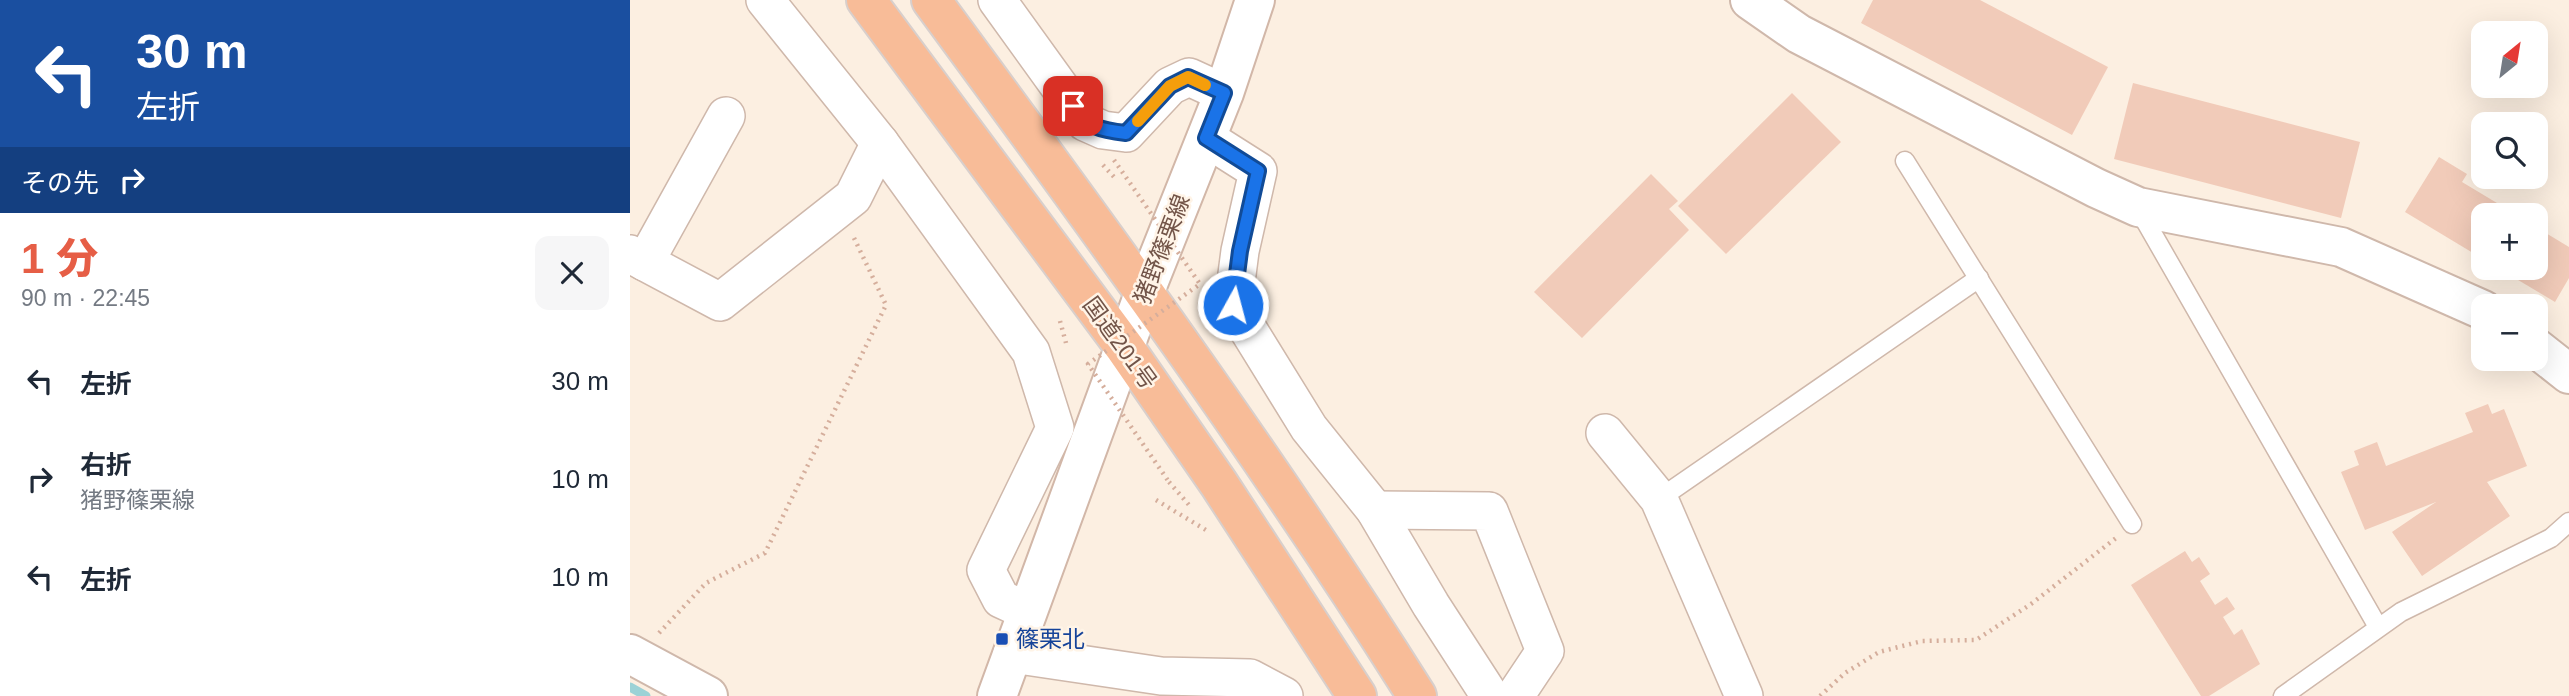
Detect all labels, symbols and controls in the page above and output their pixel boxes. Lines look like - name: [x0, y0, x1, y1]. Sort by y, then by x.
- north arrow: [2471, 21, 2548, 98]
- map controls: [2471, 21, 2548, 371]
- text: 30 m: [136, 24, 248, 78]
- icon: left: [21, 28, 112, 119]
- pin: [1043, 76, 1103, 136]
- icon: arrive: [1054, 87, 1092, 125]
- text: 左折: [136, 89, 200, 125]
- button: search: [2471, 112, 2548, 189]
- icon: right: [113, 161, 151, 199]
- text: その先: [21, 168, 99, 198]
- street label: 猪野篠栗線: [1129, 191, 1195, 307]
- button: +: [2471, 203, 2548, 280]
- text: 1 分: [21, 235, 98, 282]
- button: close: [535, 236, 609, 310]
- position arrow: [1196, 268, 1270, 342]
- text: 90 m · 22:45: [21, 285, 150, 311]
- street label: 国道201号: [1078, 292, 1162, 394]
- button: −: [2471, 294, 2548, 371]
- icon: left: [21, 362, 59, 400]
- text: 30 m: [551, 366, 609, 396]
- text: 左折: [80, 369, 132, 399]
- text: 右折: [80, 450, 132, 480]
- icon: right: [21, 460, 59, 498]
- text: 10 m: [551, 464, 609, 494]
- text: 猪野篠栗線: [80, 487, 195, 513]
- icon: left: [21, 558, 59, 596]
- text: 10 m: [551, 562, 609, 592]
- text: 左折: [80, 565, 132, 595]
- place label: 篠栗北: [1016, 626, 1085, 652]
- marker: 篠栗北: [994, 631, 1010, 647]

